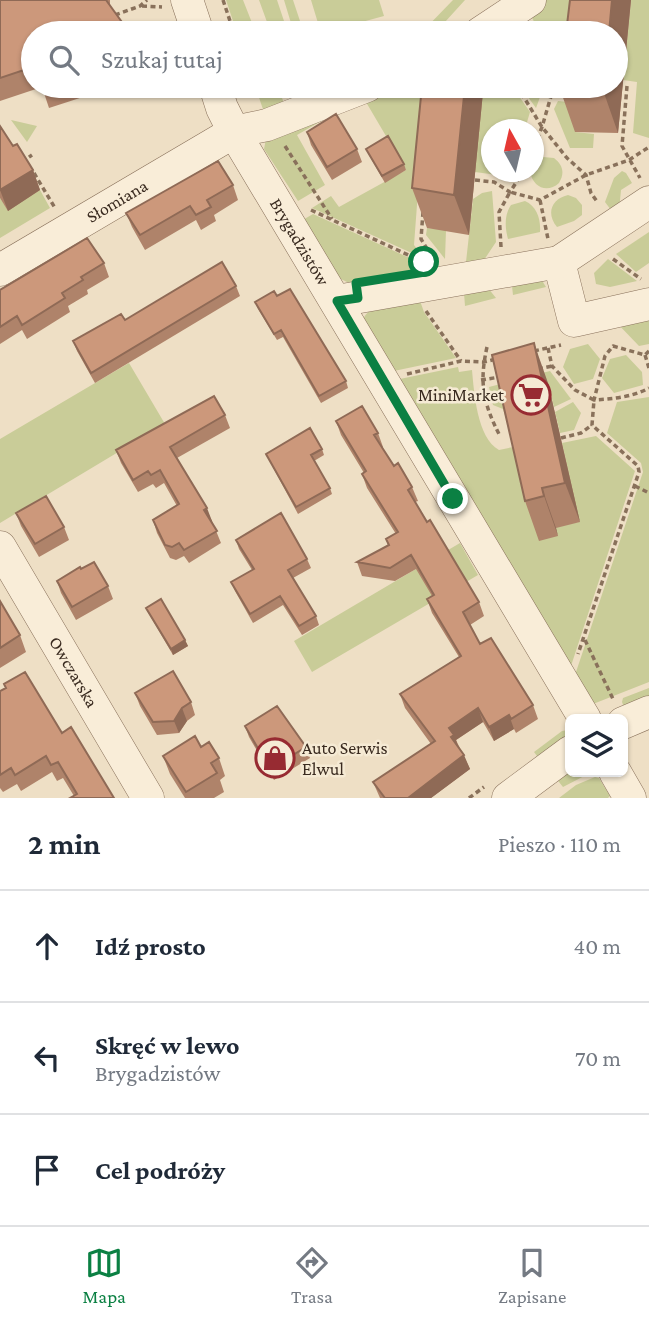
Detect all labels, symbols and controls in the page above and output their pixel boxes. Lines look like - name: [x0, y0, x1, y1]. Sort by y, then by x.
- search box: [21, 21, 628, 98]
- icon: search: [45, 41, 83, 79]
- text: Szukaj tutaj: [101, 45, 223, 74]
- north arrow: [481, 119, 544, 182]
- street label: Słomiana: [83, 175, 151, 227]
- street label: Brygadzistów: [266, 195, 334, 290]
- route start: [408, 246, 439, 277]
- supermarket icon: MiniMarket: [510, 374, 552, 416]
- place label: MiniMarket: [418, 385, 505, 405]
- route end: [437, 483, 468, 514]
- street label: Owczarska: [45, 633, 102, 711]
- map controls: [565, 714, 628, 777]
- button: layers: [565, 714, 628, 777]
- shop icon: Auto Serwis Elwul: [254, 737, 296, 779]
- place label: Auto Serwis Elwul: [302, 738, 388, 779]
- text: 2 min: [28, 827, 100, 860]
- text: Pieszo · 110 m: [498, 831, 621, 857]
- icon: ahead: [28, 927, 66, 965]
- text: Idź prosto: [95, 932, 206, 961]
- text: 40 m: [573, 933, 621, 959]
- text: Skręć w lewo: [95, 1031, 240, 1060]
- icon: left: [28, 1039, 66, 1077]
- text: 70 m: [575, 1045, 621, 1071]
- text: Brygadzistów: [95, 1060, 221, 1086]
- icon: arrive: [28, 1151, 66, 1189]
- text: Cel podróży: [95, 1156, 225, 1185]
- tab: Mapa: [83, 1244, 126, 1307]
- tab: Trasa: [291, 1244, 333, 1307]
- tab: Zapisane: [498, 1244, 566, 1307]

